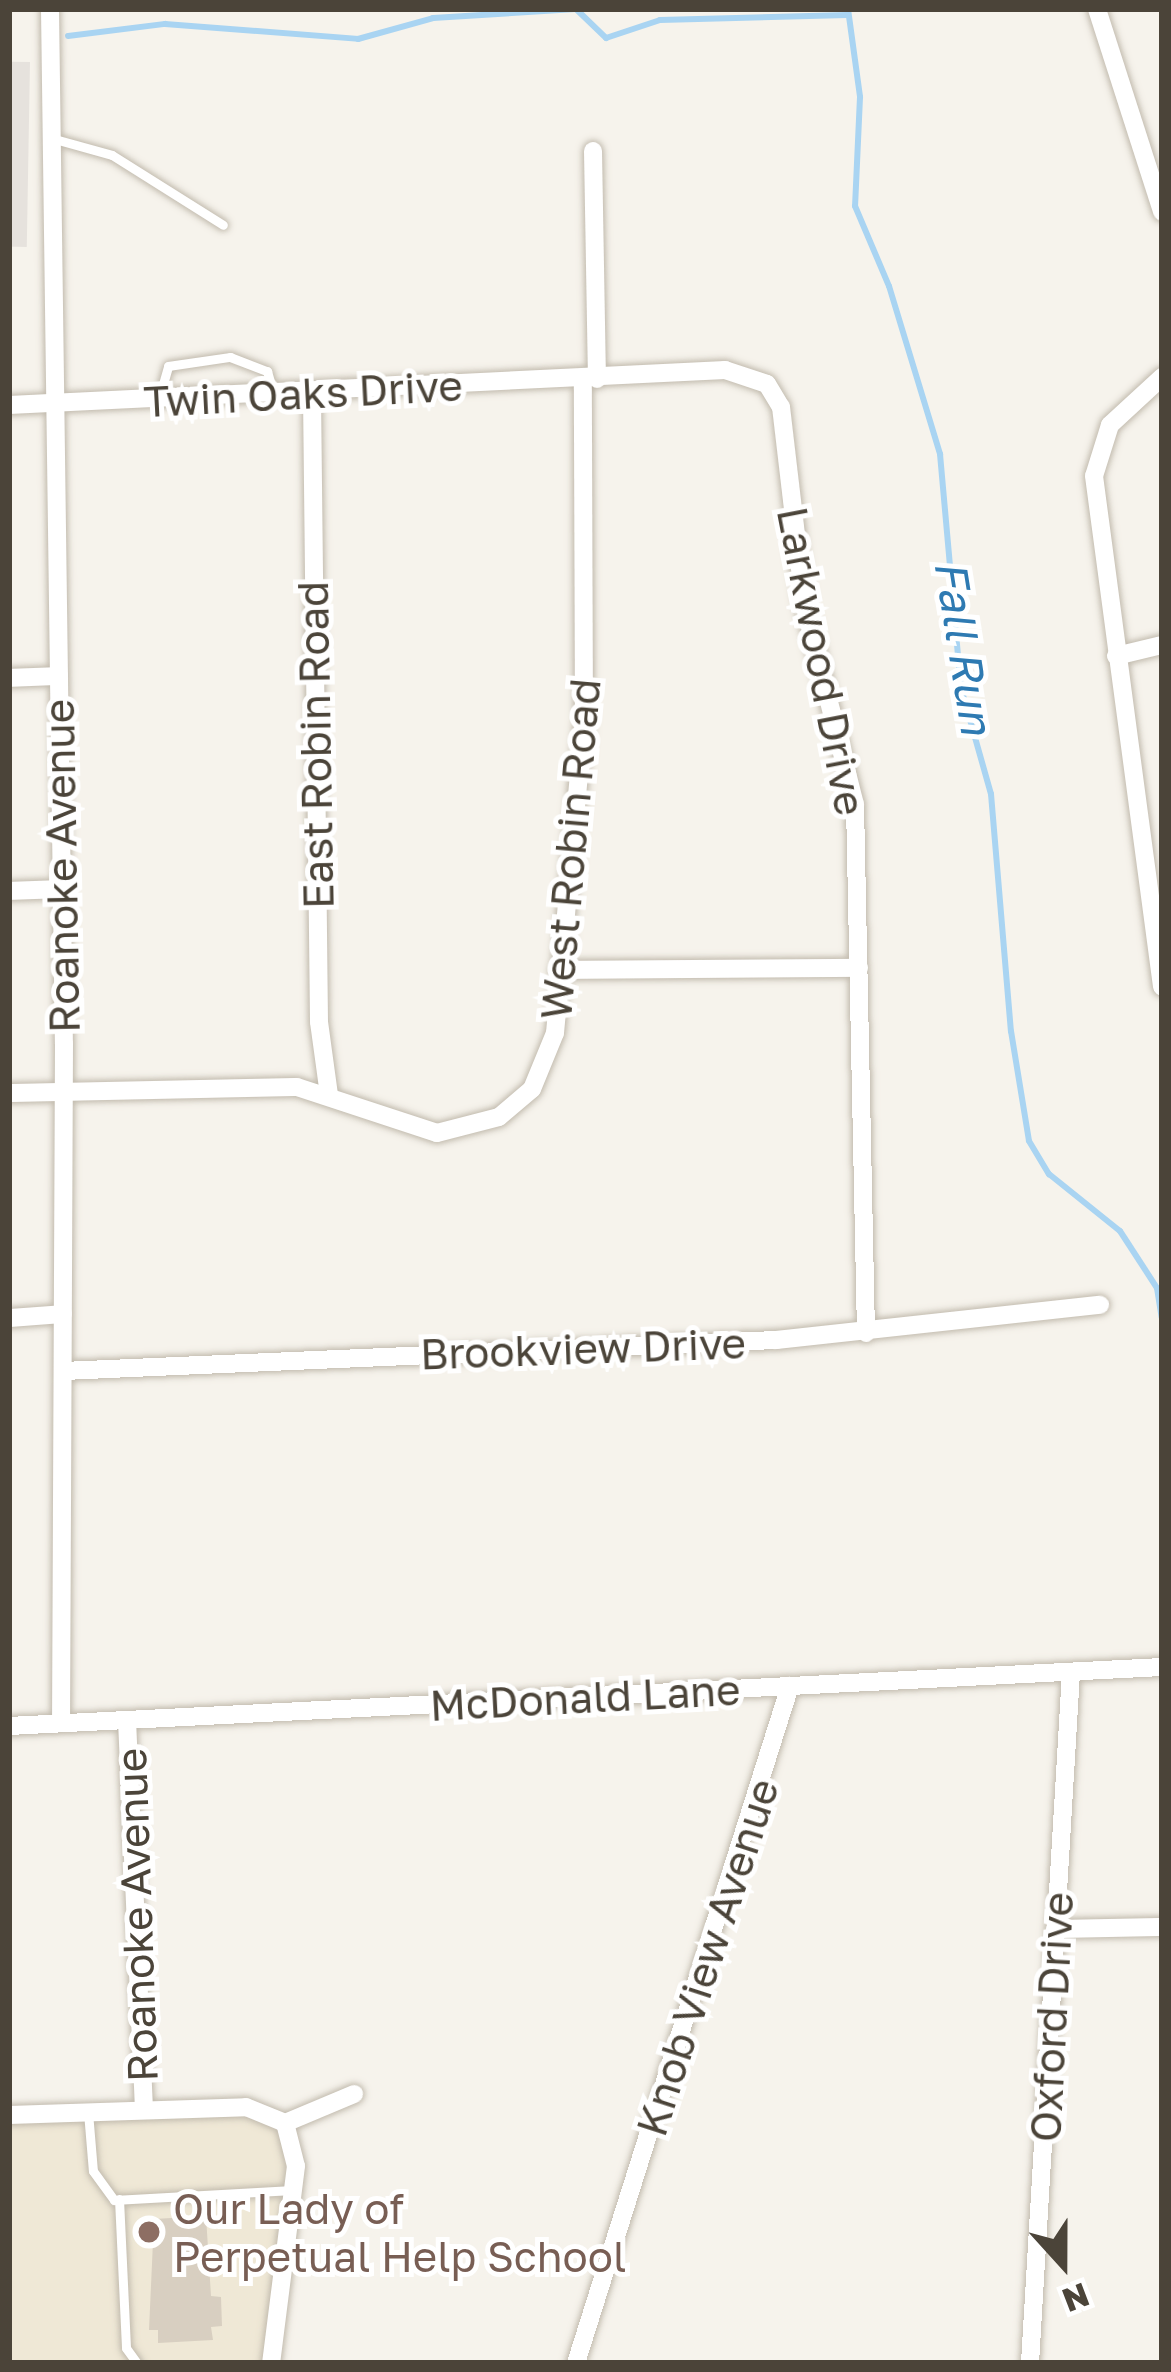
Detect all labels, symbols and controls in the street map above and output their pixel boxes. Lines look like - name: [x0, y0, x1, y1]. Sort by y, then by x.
- street label: Twin Oaks Drive: [142, 359, 464, 427]
- street label: Larkwood Drive: [767, 503, 877, 819]
- water label: Fall Run: [924, 556, 1004, 738]
- street label: East Robin Road: [287, 581, 343, 909]
- street label: West Robin Road: [530, 676, 610, 1022]
- street label: Roanoke Avenue: [33, 699, 89, 1033]
- street label: Brookview Drive: [419, 1317, 747, 1379]
- street label: McDonald Lane: [428, 1664, 742, 1730]
- street label: Roanoke Avenue: [105, 1747, 167, 2083]
- street label: Knob View Avenue: [625, 1772, 789, 2142]
- street label: Oxford Drive: [1019, 1891, 1083, 2143]
- place label: Our Lady of Perpetual Help School: [173, 2183, 626, 2282]
- north arrow: [1003, 2204, 1123, 2324]
- marker: Our Lady of Perpetual Help School: [136, 2219, 162, 2245]
- text: N: [1057, 2275, 1095, 2321]

